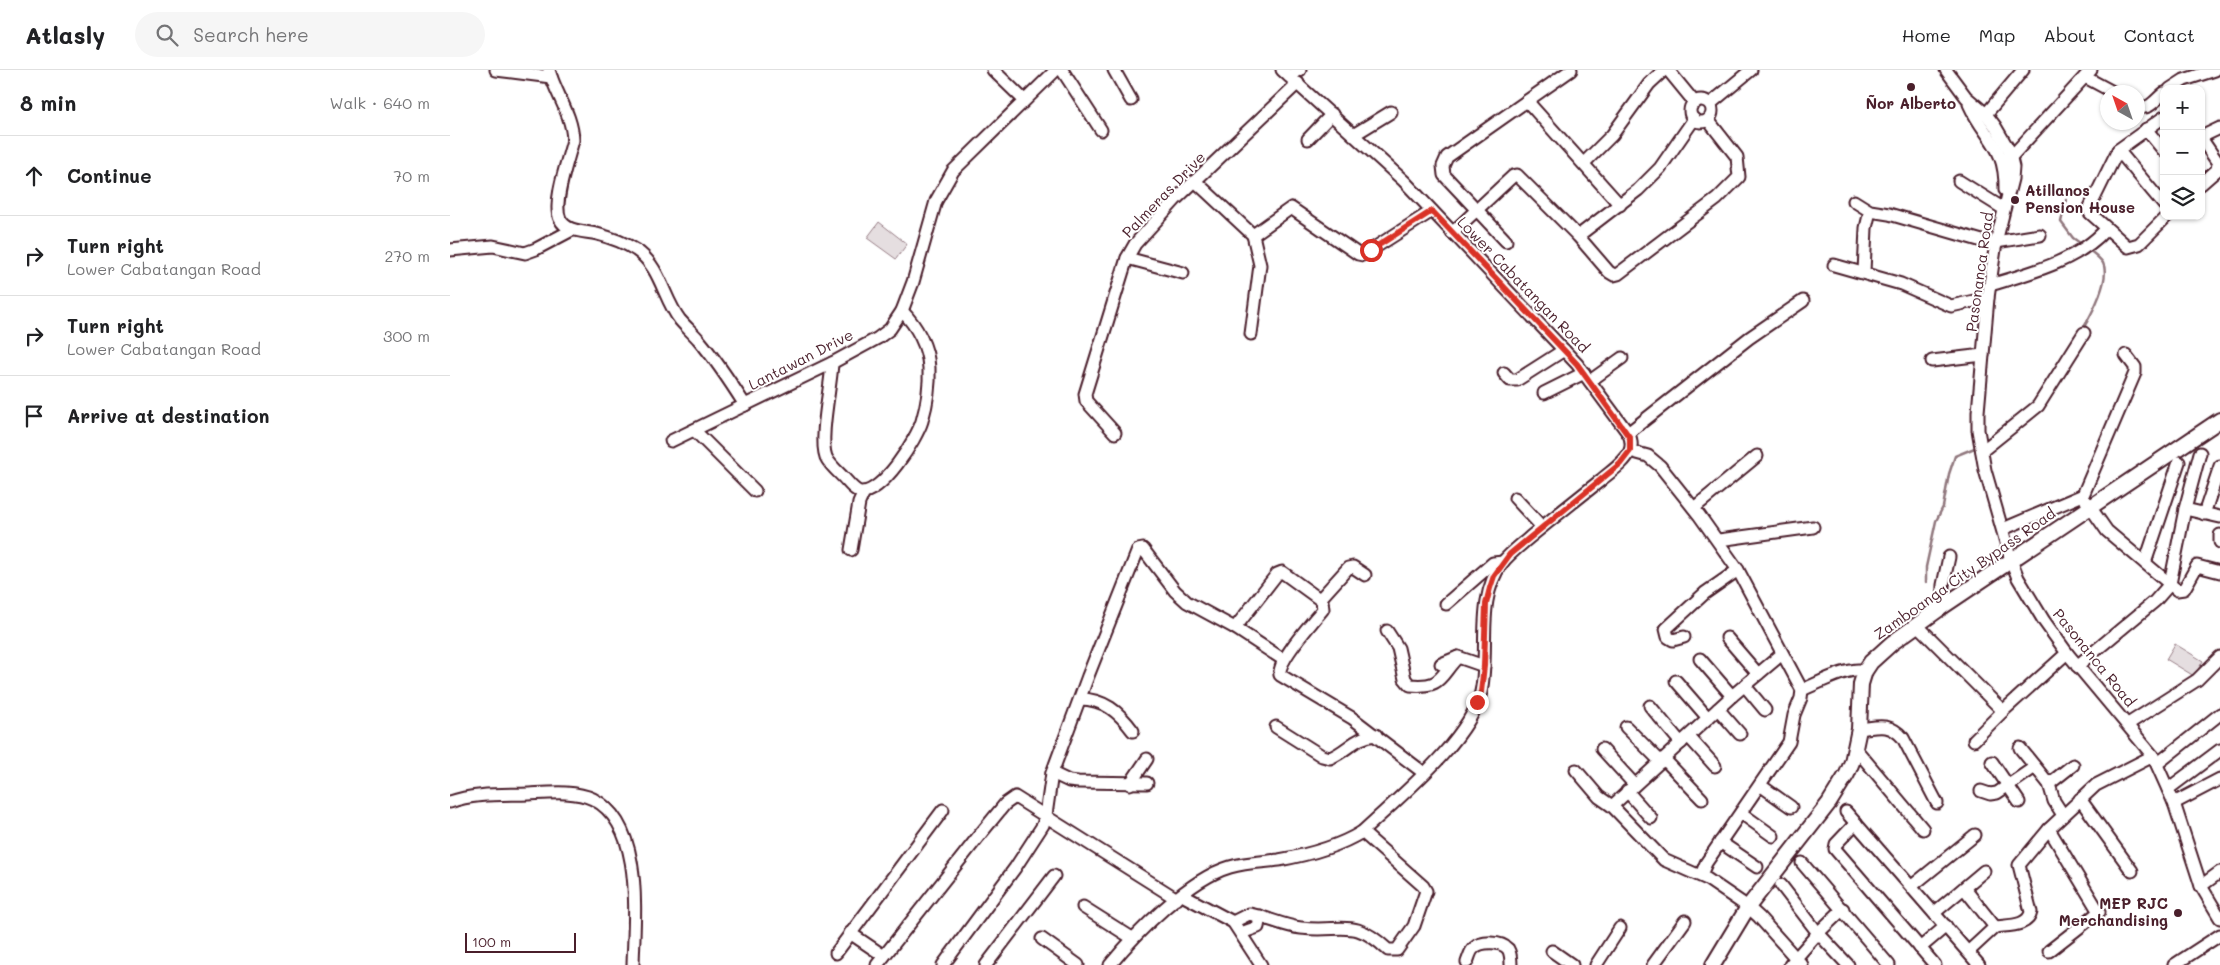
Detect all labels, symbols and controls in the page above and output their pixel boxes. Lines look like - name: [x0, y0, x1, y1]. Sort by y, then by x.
- search box: [135, 12, 485, 57]
- text: Atlasly: [25, 19, 105, 50]
- icon: search: [153, 21, 181, 49]
- text: Search here: [193, 22, 309, 47]
- text: Home: [1902, 23, 1951, 47]
- text: Map: [1979, 23, 2015, 47]
- text: About: [2043, 23, 2096, 47]
- text: Contact: [2124, 23, 2195, 47]
- marker: Ñor Alberto: [1905, 81, 1917, 93]
- north arrow: [2100, 85, 2145, 130]
- map controls: [2160, 85, 2205, 220]
- button: +: [2160, 85, 2205, 130]
- text: 8 min: [20, 89, 76, 116]
- text: Walk · 640 m: [329, 92, 430, 113]
- place label: Ñor Alberto: [1866, 93, 1956, 113]
- button: −: [2160, 130, 2205, 175]
- street label: Palmeras Drive: [1117, 147, 1209, 242]
- icon: ahead: [20, 162, 48, 190]
- text: Continue: [67, 163, 152, 188]
- text: 70 m: [393, 165, 430, 186]
- button: layers: [2160, 175, 2205, 220]
- place label: Atillanos Pension House: [2025, 180, 2135, 217]
- marker: Atillanos Pension House: [2009, 194, 2021, 206]
- street label: Pasonanca Road: [1961, 211, 1997, 333]
- street label: Lower Cabatangan Road: [1453, 212, 1594, 357]
- text: Turn right: [67, 233, 164, 258]
- route start: [1360, 239, 1383, 262]
- icon: right: [20, 242, 48, 270]
- text: 270 m: [384, 245, 430, 266]
- text: Lower Cabatangan Road: [67, 258, 261, 279]
- text: Turn right: [67, 313, 164, 338]
- icon: right: [20, 322, 48, 350]
- street label: Lantawan Drive: [745, 324, 856, 394]
- text: 300 m: [383, 325, 430, 346]
- text: Lower Cabatangan Road: [67, 338, 261, 359]
- icon: arrive: [20, 402, 48, 430]
- text: Arrive at destination: [67, 403, 270, 428]
- street label: Zamboanga City Bypass Road: [1870, 503, 2059, 644]
- street label: Pasonanca Road: [2049, 604, 2141, 711]
- route end: [1466, 691, 1489, 714]
- place label: MEP RJC Merchandising: [2059, 893, 2168, 930]
- marker: MEP RJC Merchandising: [2172, 907, 2184, 919]
- scale bar: [465, 930, 576, 953]
- text: 100 m: [472, 932, 511, 951]

